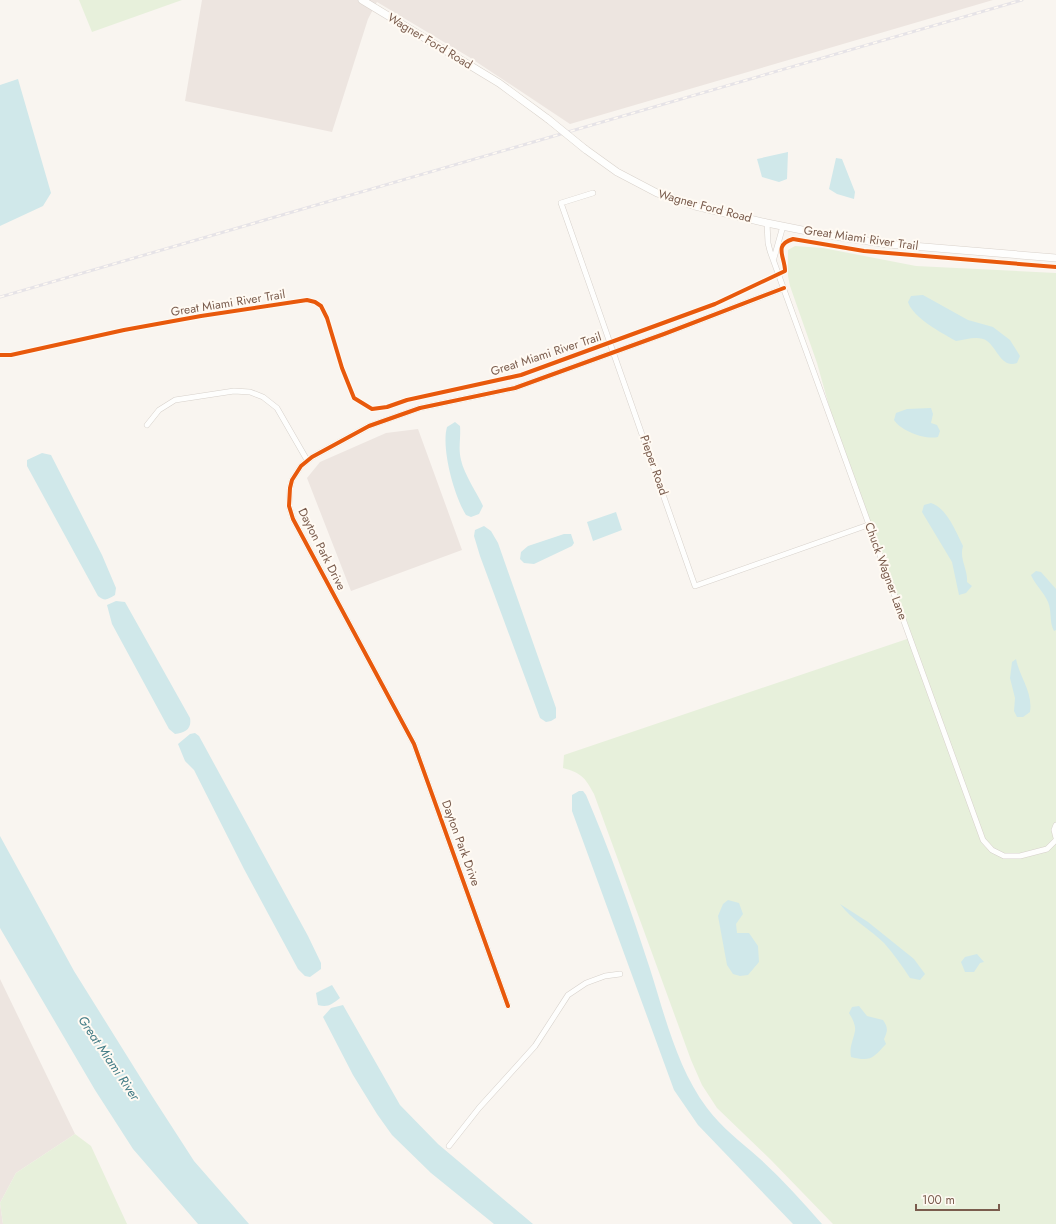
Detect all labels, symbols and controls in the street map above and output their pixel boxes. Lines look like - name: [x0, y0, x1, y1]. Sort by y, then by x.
- street label: Wagner Ford Road: [384, 9, 476, 73]
- street label: Wagner Ford Road: [656, 185, 754, 227]
- street label: Great Miami River Trail: [803, 221, 919, 255]
- street label: Great Miami River Trail: [170, 285, 286, 321]
- street label: Great Miami River Trail: [488, 328, 604, 380]
- street label: Pieper Road: [635, 433, 673, 497]
- street label: Dayton Park Drive: [294, 505, 350, 593]
- street label: Chuck Wagner Lane: [860, 520, 912, 622]
- street label: Dayton Park Drive: [437, 798, 485, 888]
- water label: Great Miami River: [74, 1012, 145, 1105]
- scale bar: [916, 1186, 999, 1212]
- text: 100 m: [922, 1191, 955, 1209]

